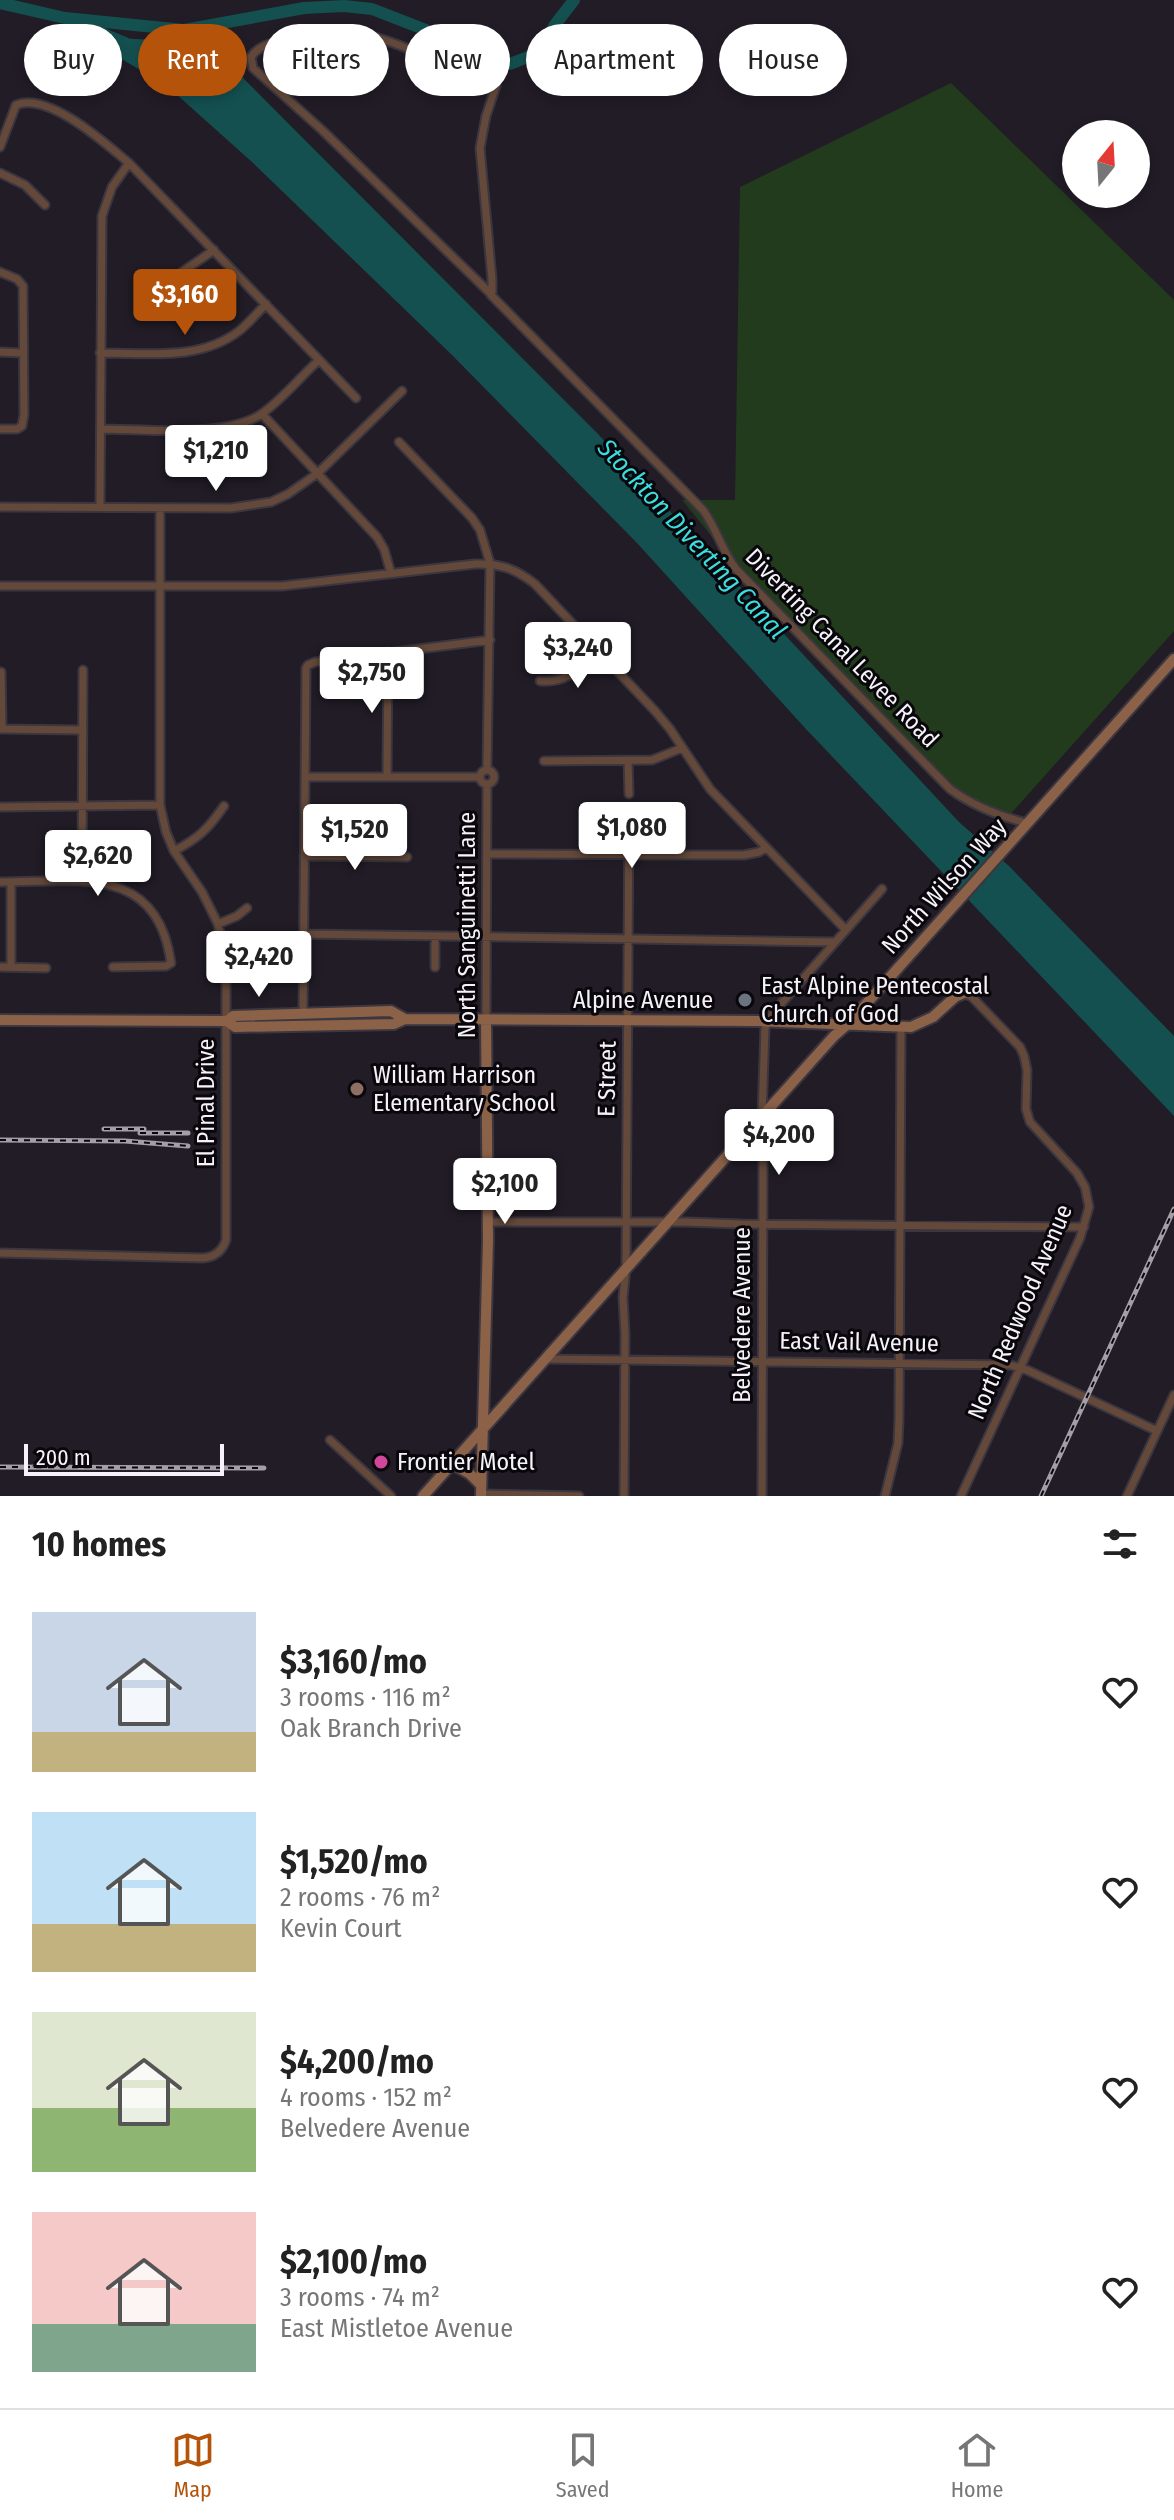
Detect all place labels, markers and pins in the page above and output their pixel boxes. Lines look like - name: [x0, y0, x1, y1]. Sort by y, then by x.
- pin: $3,160: [120, 269, 250, 337]
- pin: $1,210: [151, 425, 281, 493]
- pin: $3,240: [513, 622, 643, 690]
- pin: $2,750: [307, 647, 437, 715]
- pin: $1,080: [567, 802, 697, 870]
- pin: $1,520: [290, 804, 420, 872]
- pin: $2,620: [33, 830, 163, 898]
- pin: $2,420: [194, 931, 324, 999]
- place label: East Alpine Pentecostal Church of God: [761, 972, 989, 1028]
- marker: East Alpine Pentecostal Church of God: [736, 991, 754, 1009]
- place label: William Harrison Elementary School: [373, 1061, 556, 1117]
- marker: William Harrison Elementary School: [348, 1080, 366, 1098]
- pin: $4,200: [714, 1109, 844, 1177]
- pin: $2,100: [440, 1158, 570, 1226]
- place label: Frontier Motel: [397, 1448, 535, 1476]
- marker: Frontier Motel: [372, 1453, 390, 1471]

